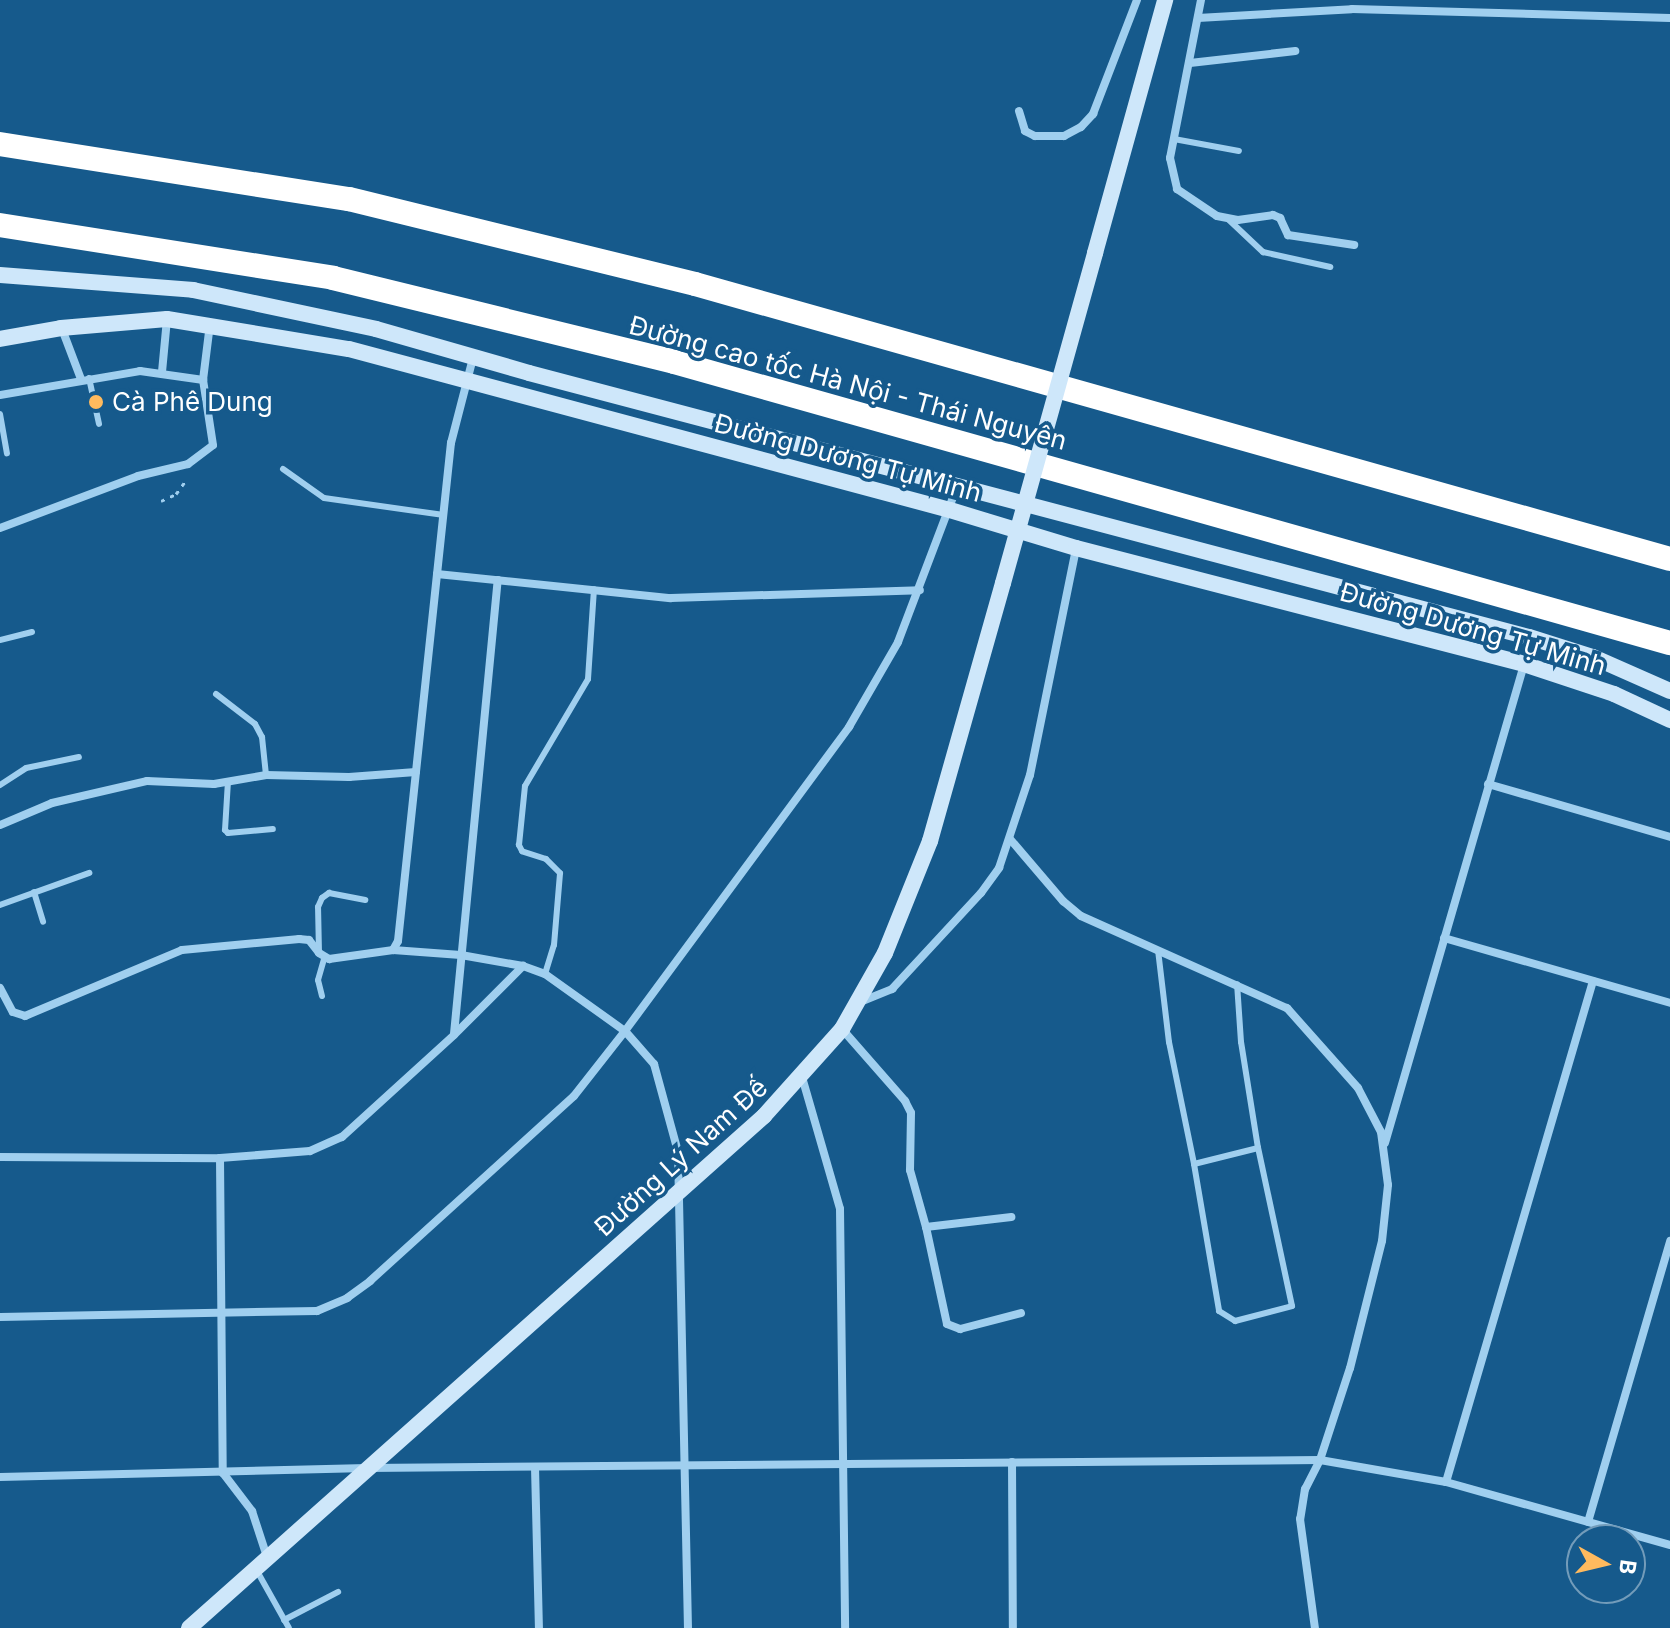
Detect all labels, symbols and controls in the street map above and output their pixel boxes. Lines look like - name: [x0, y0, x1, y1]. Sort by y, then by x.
- street label: Đường cao tốc Hà Nội - Thái Nguyên: [626, 309, 1070, 457]
- place label: Cà Phê Dung: [112, 386, 273, 418]
- marker: Cà Phê Dung: [87, 393, 105, 411]
- street label: Đường Dương Tự Minh: [711, 407, 985, 509]
- street label: Đường Dương Tự Minh: [1337, 576, 1609, 682]
- street label: Đường Lý Nam Đế: [588, 1071, 774, 1243]
- north arrow: [1566, 1524, 1646, 1604]
- text: B: [1614, 1558, 1642, 1576]

